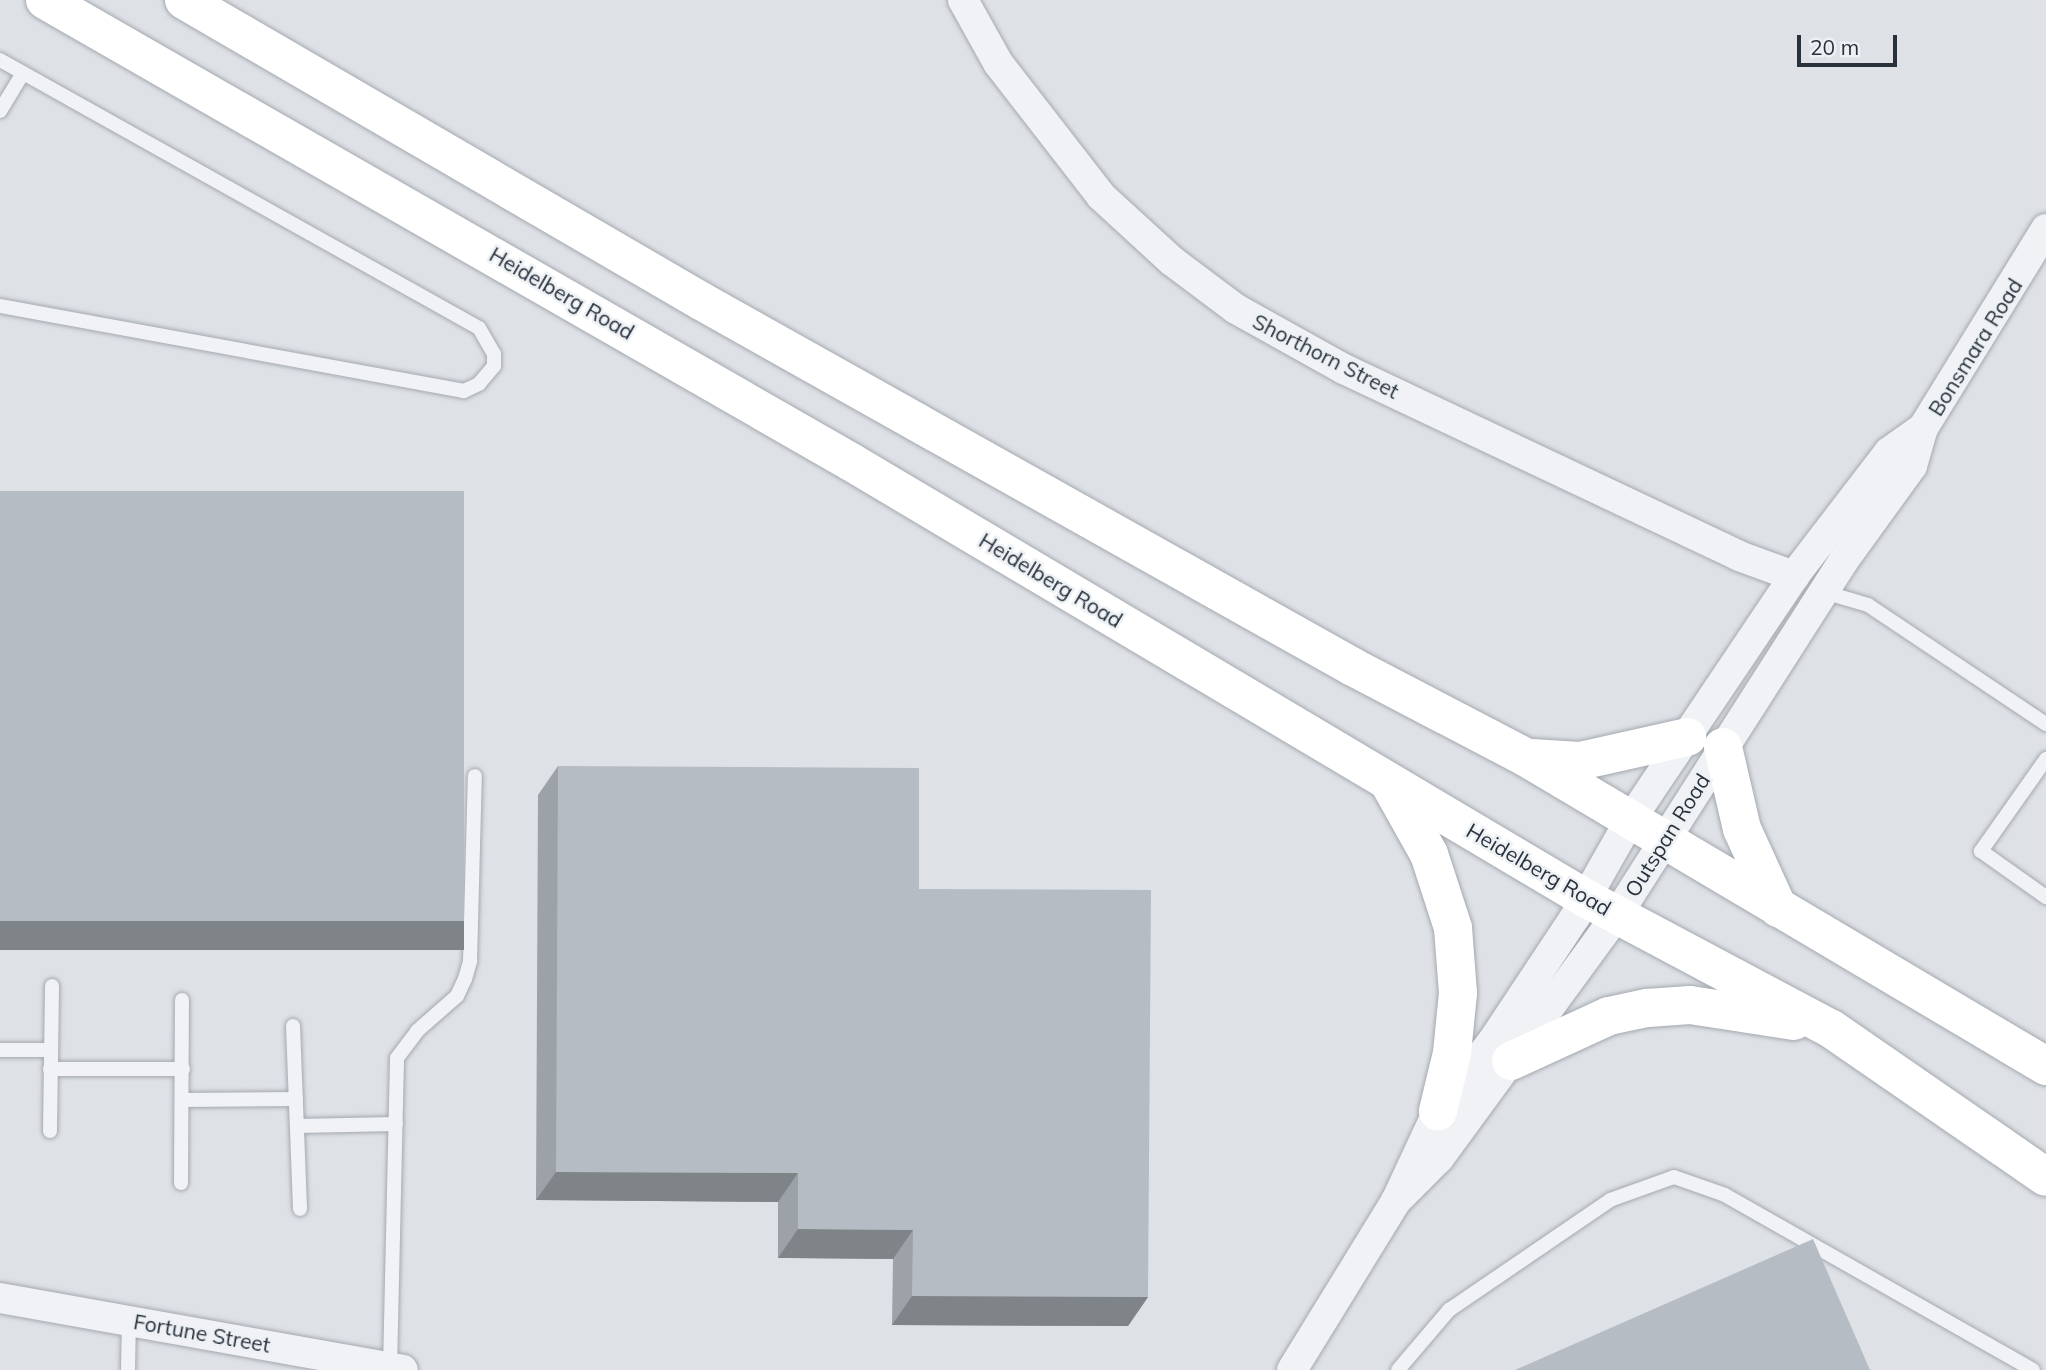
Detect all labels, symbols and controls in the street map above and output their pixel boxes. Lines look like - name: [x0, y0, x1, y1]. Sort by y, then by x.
- scale bar: [1801, 21, 1901, 65]
- text: 20 m: [1810, 34, 1859, 60]
- street label: Heidelberg Road: [485, 241, 639, 345]
- street label: Bonsmara Road: [1923, 274, 2027, 420]
- street label: Shorthorn Street: [1249, 308, 1403, 404]
- street label: Heidelberg Road: [975, 527, 1127, 633]
- street label: Outspan Road: [1619, 769, 1715, 901]
- street label: Heidelberg Road: [1462, 817, 1616, 921]
- street label: Fortune Street: [132, 1309, 272, 1357]

